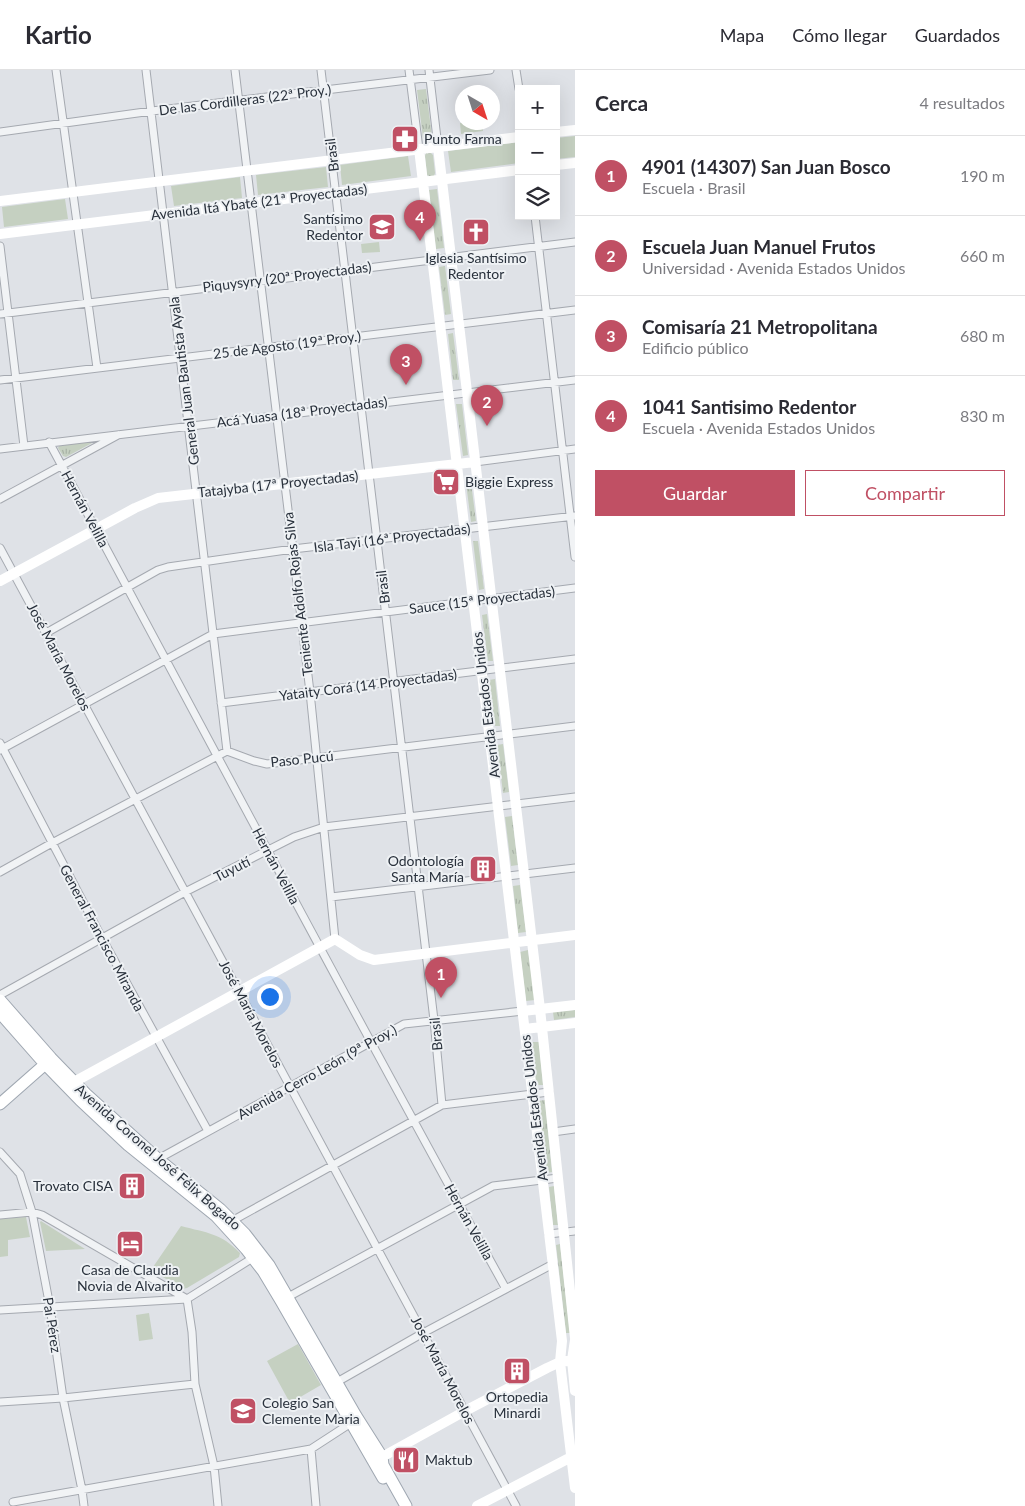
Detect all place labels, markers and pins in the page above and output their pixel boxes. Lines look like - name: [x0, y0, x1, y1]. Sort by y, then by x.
- pharmacy icon: Punto Farma: [390, 124, 420, 154]
- place label: Punto Farma: [424, 130, 502, 147]
- pin: 4: [404, 200, 436, 241]
- place label: Santísimo Redentor: [303, 210, 363, 243]
- school or university icon: Santísimo Redentor: [367, 212, 397, 242]
- church icon: Iglesia Santísimo Redentor: [461, 217, 491, 247]
- place label: Iglesia Santísimo Redentor: [425, 249, 527, 282]
- pin: 3: [390, 344, 422, 385]
- pin: 2: [471, 385, 503, 426]
- supermarket icon: Biggie Express: [431, 467, 461, 497]
- place label: Biggie Express: [465, 473, 553, 490]
- place label: Odontología Santa María: [388, 852, 464, 885]
- building icon: Odontología Santa María: [468, 854, 498, 884]
- pin: 1: [425, 957, 457, 998]
- building icon: Trovato CISA: [117, 1171, 147, 1201]
- place label: Trovato CISA: [33, 1177, 114, 1194]
- hotel icon: Casa de Claudia Novia de Alvarito: [115, 1229, 145, 1259]
- place label: Casa de Claudia Novia de Alvarito: [77, 1261, 183, 1294]
- building icon: Ortopedia Minardi: [502, 1356, 532, 1386]
- place label: Ortopedia Minardi: [486, 1388, 548, 1421]
- place label: Colegio San Clemente Maria: [262, 1394, 360, 1427]
- school or university icon: Colegio San Clemente Maria: [228, 1396, 258, 1426]
- restaurant icon: Maktub: [391, 1445, 421, 1475]
- place label: Maktub: [425, 1451, 473, 1468]

